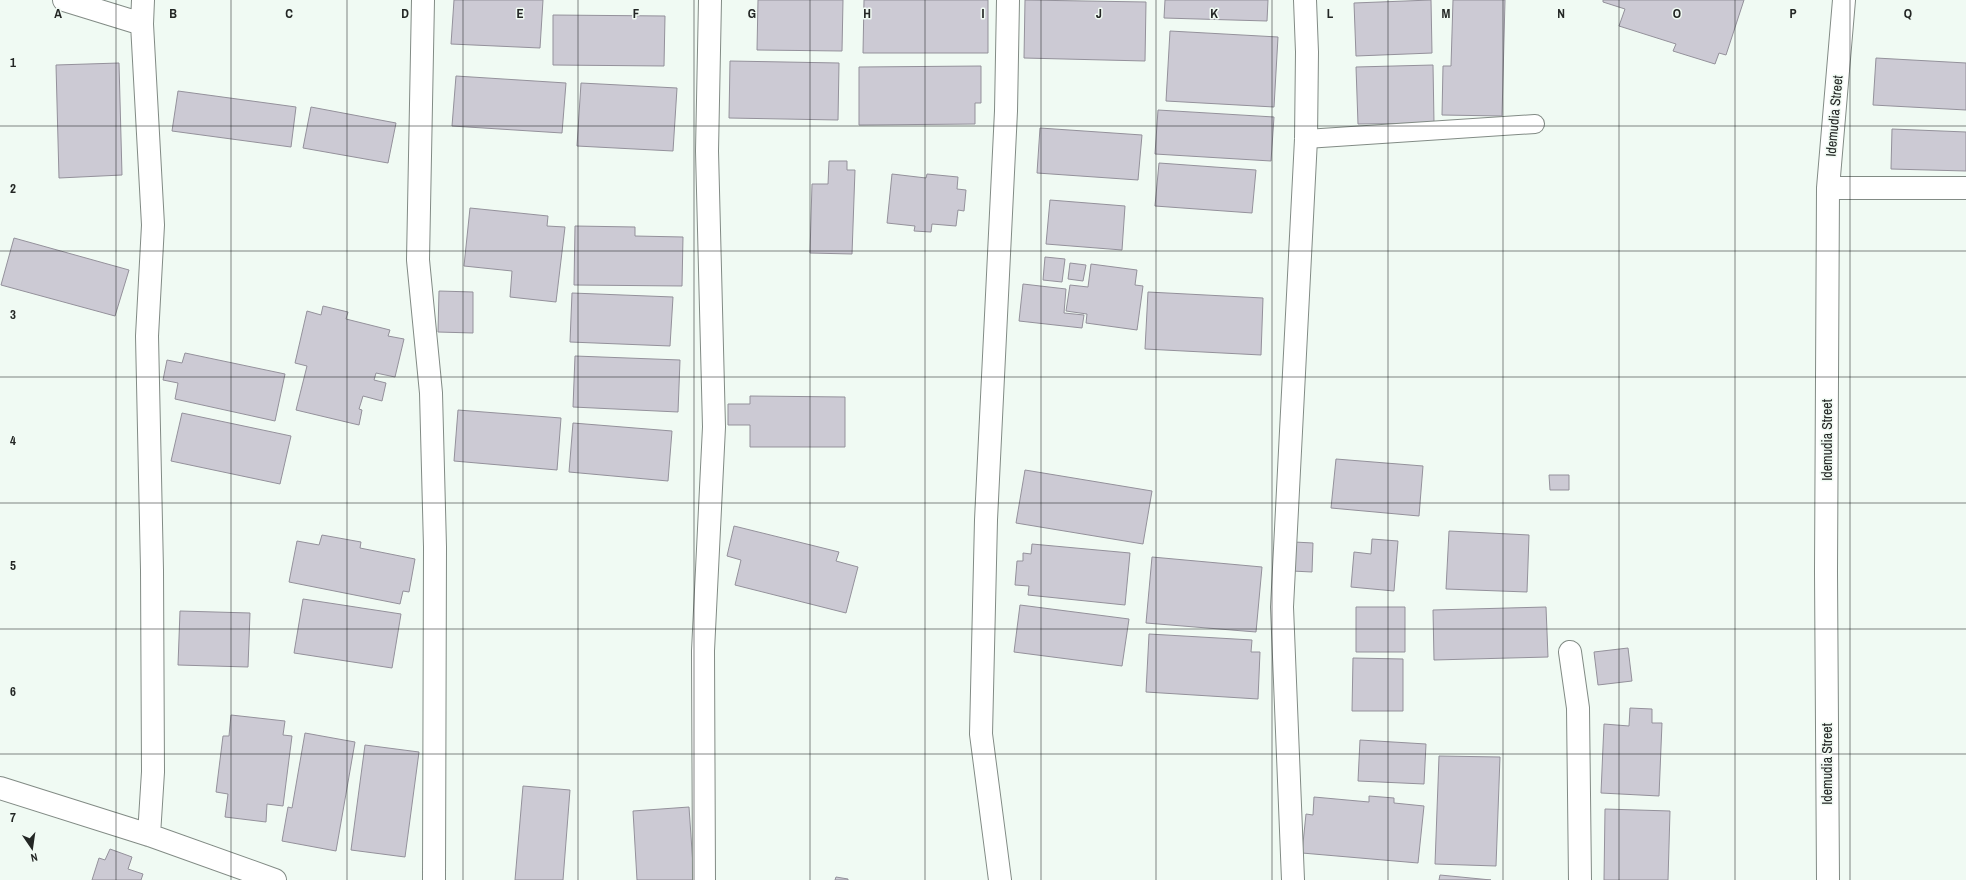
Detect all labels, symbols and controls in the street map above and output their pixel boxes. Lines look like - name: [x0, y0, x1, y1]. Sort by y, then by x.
- text: A: [54, 5, 62, 22]
- text: B: [169, 5, 177, 22]
- text: C: [285, 5, 293, 22]
- text: D: [401, 5, 409, 22]
- text: E: [516, 5, 524, 22]
- text: F: [633, 5, 640, 22]
- text: G: [748, 5, 756, 22]
- text: H: [863, 5, 871, 22]
- text: I: [982, 5, 985, 22]
- text: J: [1096, 5, 1102, 22]
- text: K: [1210, 5, 1218, 22]
- text: L: [1327, 5, 1334, 22]
- text: M: [1442, 5, 1451, 22]
- text: N: [1557, 5, 1565, 22]
- text: O: [1673, 5, 1681, 22]
- text: P: [1789, 5, 1797, 22]
- text: Q: [1904, 5, 1912, 22]
- text: 1: [10, 54, 16, 71]
- street label: Idemudia Street: [1821, 75, 1847, 157]
- text: 2: [10, 180, 16, 197]
- text: 3: [10, 306, 16, 323]
- street label: Idemudia Street: [1818, 399, 1836, 481]
- text: 4: [10, 432, 16, 449]
- text: 5: [10, 557, 16, 574]
- text: 6: [10, 683, 16, 700]
- street label: Idemudia Street: [1818, 723, 1836, 805]
- text: 7: [10, 809, 16, 826]
- north arrow: [12, 828, 52, 868]
- text: N: [30, 850, 39, 865]

